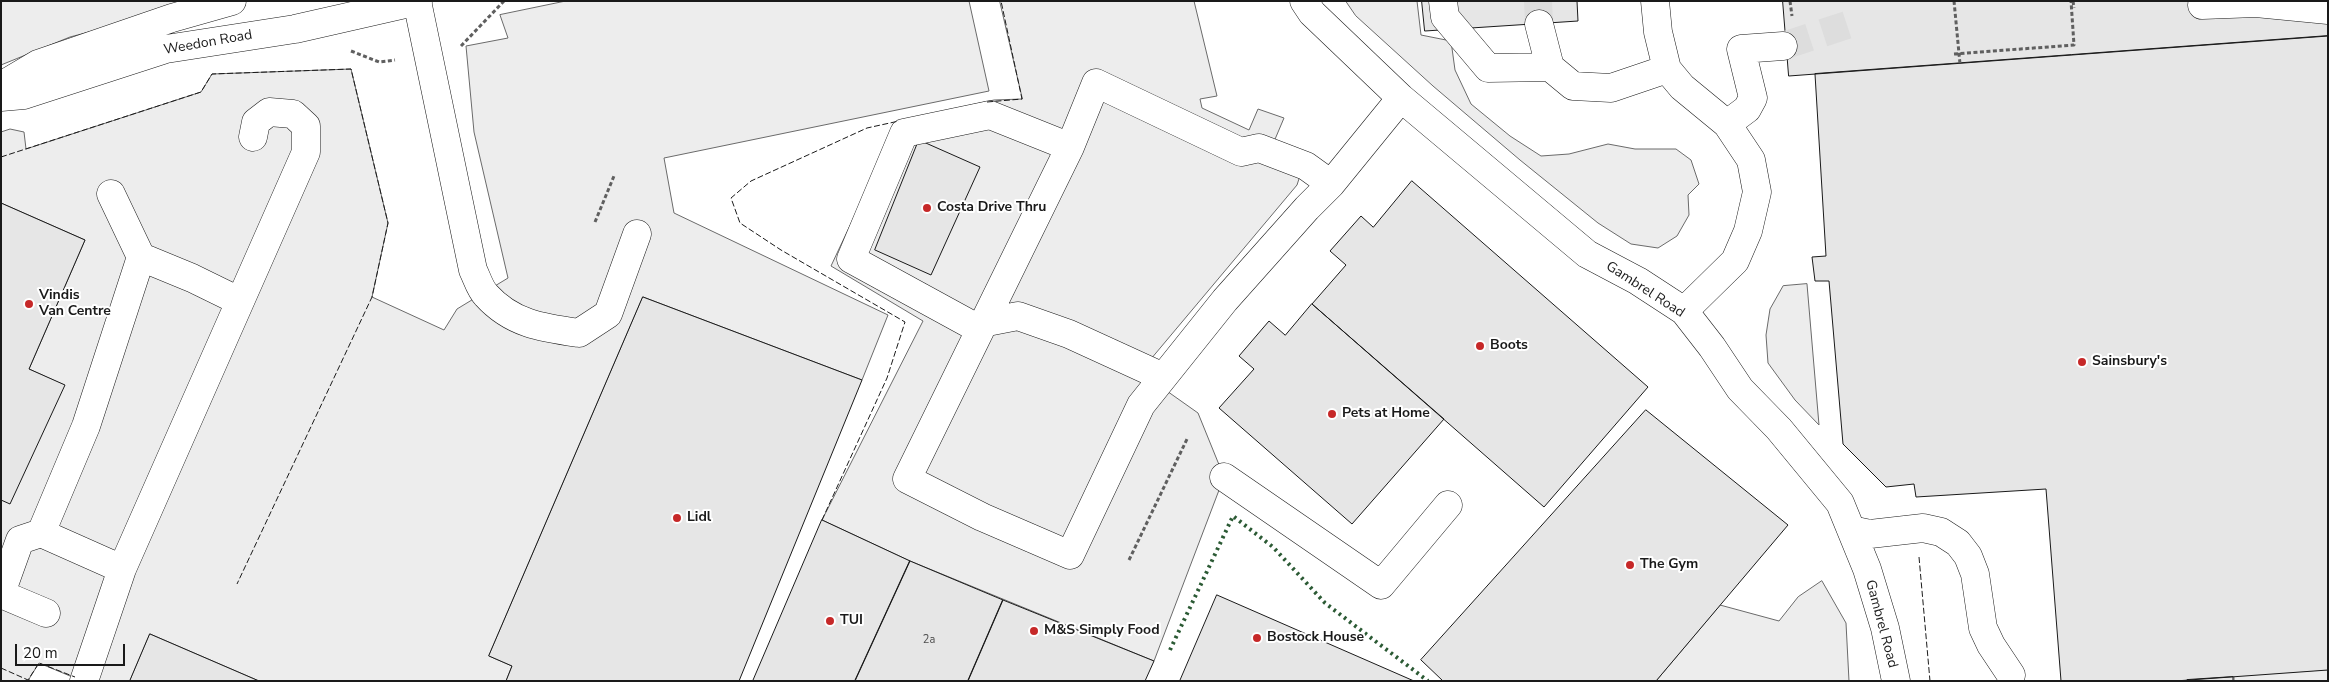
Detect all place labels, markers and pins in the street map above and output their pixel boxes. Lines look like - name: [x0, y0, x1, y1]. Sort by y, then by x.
- place label: Costa Drive Thru: [937, 200, 1046, 216]
- marker: Costa Drive Thru: [921, 202, 933, 214]
- place label: Vindis Van Centre: [39, 288, 111, 321]
- marker: Vindis Van Centre: [23, 298, 35, 310]
- place label: Boots: [1490, 338, 1528, 354]
- marker: Boots: [1474, 340, 1486, 352]
- place label: Sainsbury's: [2092, 354, 2167, 370]
- marker: Sainsbury's: [2076, 356, 2088, 368]
- place label: Pets at Home: [1342, 406, 1430, 422]
- marker: Pets at Home: [1326, 408, 1338, 420]
- place label: Lidl: [687, 510, 711, 526]
- marker: Lidl: [671, 512, 683, 524]
- place label: The Gym: [1640, 557, 1698, 573]
- marker: The Gym: [1624, 559, 1636, 571]
- place label: TUI: [840, 613, 863, 629]
- marker: TUI: [824, 615, 836, 627]
- place label: M&S Simply Food: [1044, 623, 1160, 639]
- marker: M&S Simply Food: [1028, 625, 1040, 637]
- place label: Bostock House: [1267, 630, 1364, 646]
- marker: Bostock House: [1251, 632, 1263, 644]

